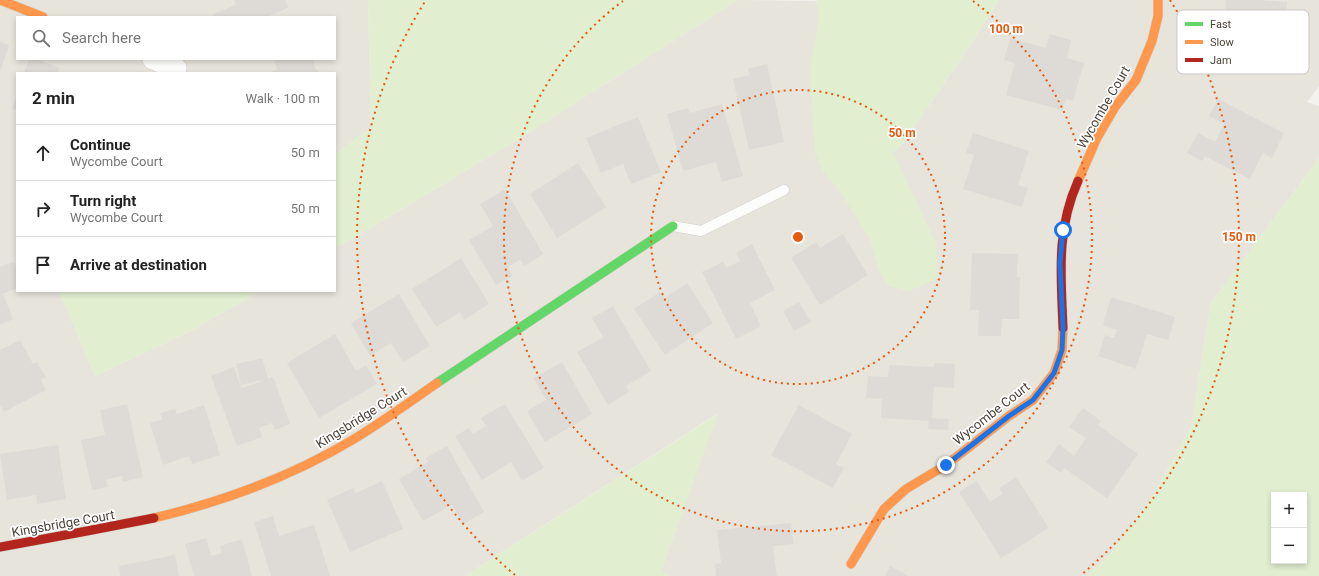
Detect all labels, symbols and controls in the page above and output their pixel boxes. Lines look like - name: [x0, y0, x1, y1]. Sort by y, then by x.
- legend: [1177, 10, 1309, 74]
- search box: [16, 16, 336, 60]
- text: Fast: [1210, 18, 1232, 31]
- text: 100 m: [989, 22, 1023, 36]
- icon: search: [30, 27, 52, 49]
- text: Search here: [62, 29, 141, 47]
- text: Slow: [1210, 36, 1234, 49]
- text: Jam: [1210, 54, 1232, 67]
- street label: Wycombe Court: [1074, 63, 1133, 151]
- text: 2 min: [32, 88, 75, 108]
- text: Walk · 100 m: [245, 91, 320, 106]
- text: 50 m: [888, 126, 916, 140]
- text: Continue: [70, 136, 131, 154]
- icon: ahead: [32, 142, 54, 164]
- text: 50 m: [291, 145, 320, 160]
- text: Wycombe Court: [70, 154, 163, 169]
- text: Turn right: [70, 192, 136, 210]
- icon: right: [32, 198, 54, 220]
- text: 50 m: [291, 201, 320, 216]
- text: Wycombe Court: [70, 210, 163, 225]
- route start: [1054, 221, 1072, 239]
- centre of rings: [791, 230, 805, 244]
- text: 150 m: [1222, 230, 1256, 244]
- icon: arrive: [32, 254, 54, 276]
- text: Arrive at destination: [70, 256, 207, 274]
- street label: Wycombe Court: [950, 379, 1032, 448]
- street label: Kingsbridge Court: [313, 383, 409, 451]
- route end: [937, 456, 955, 474]
- map controls: [1271, 492, 1307, 564]
- button: +: [1271, 492, 1307, 528]
- street label: Kingsbridge Court: [11, 507, 116, 540]
- button: −: [1271, 528, 1307, 564]

